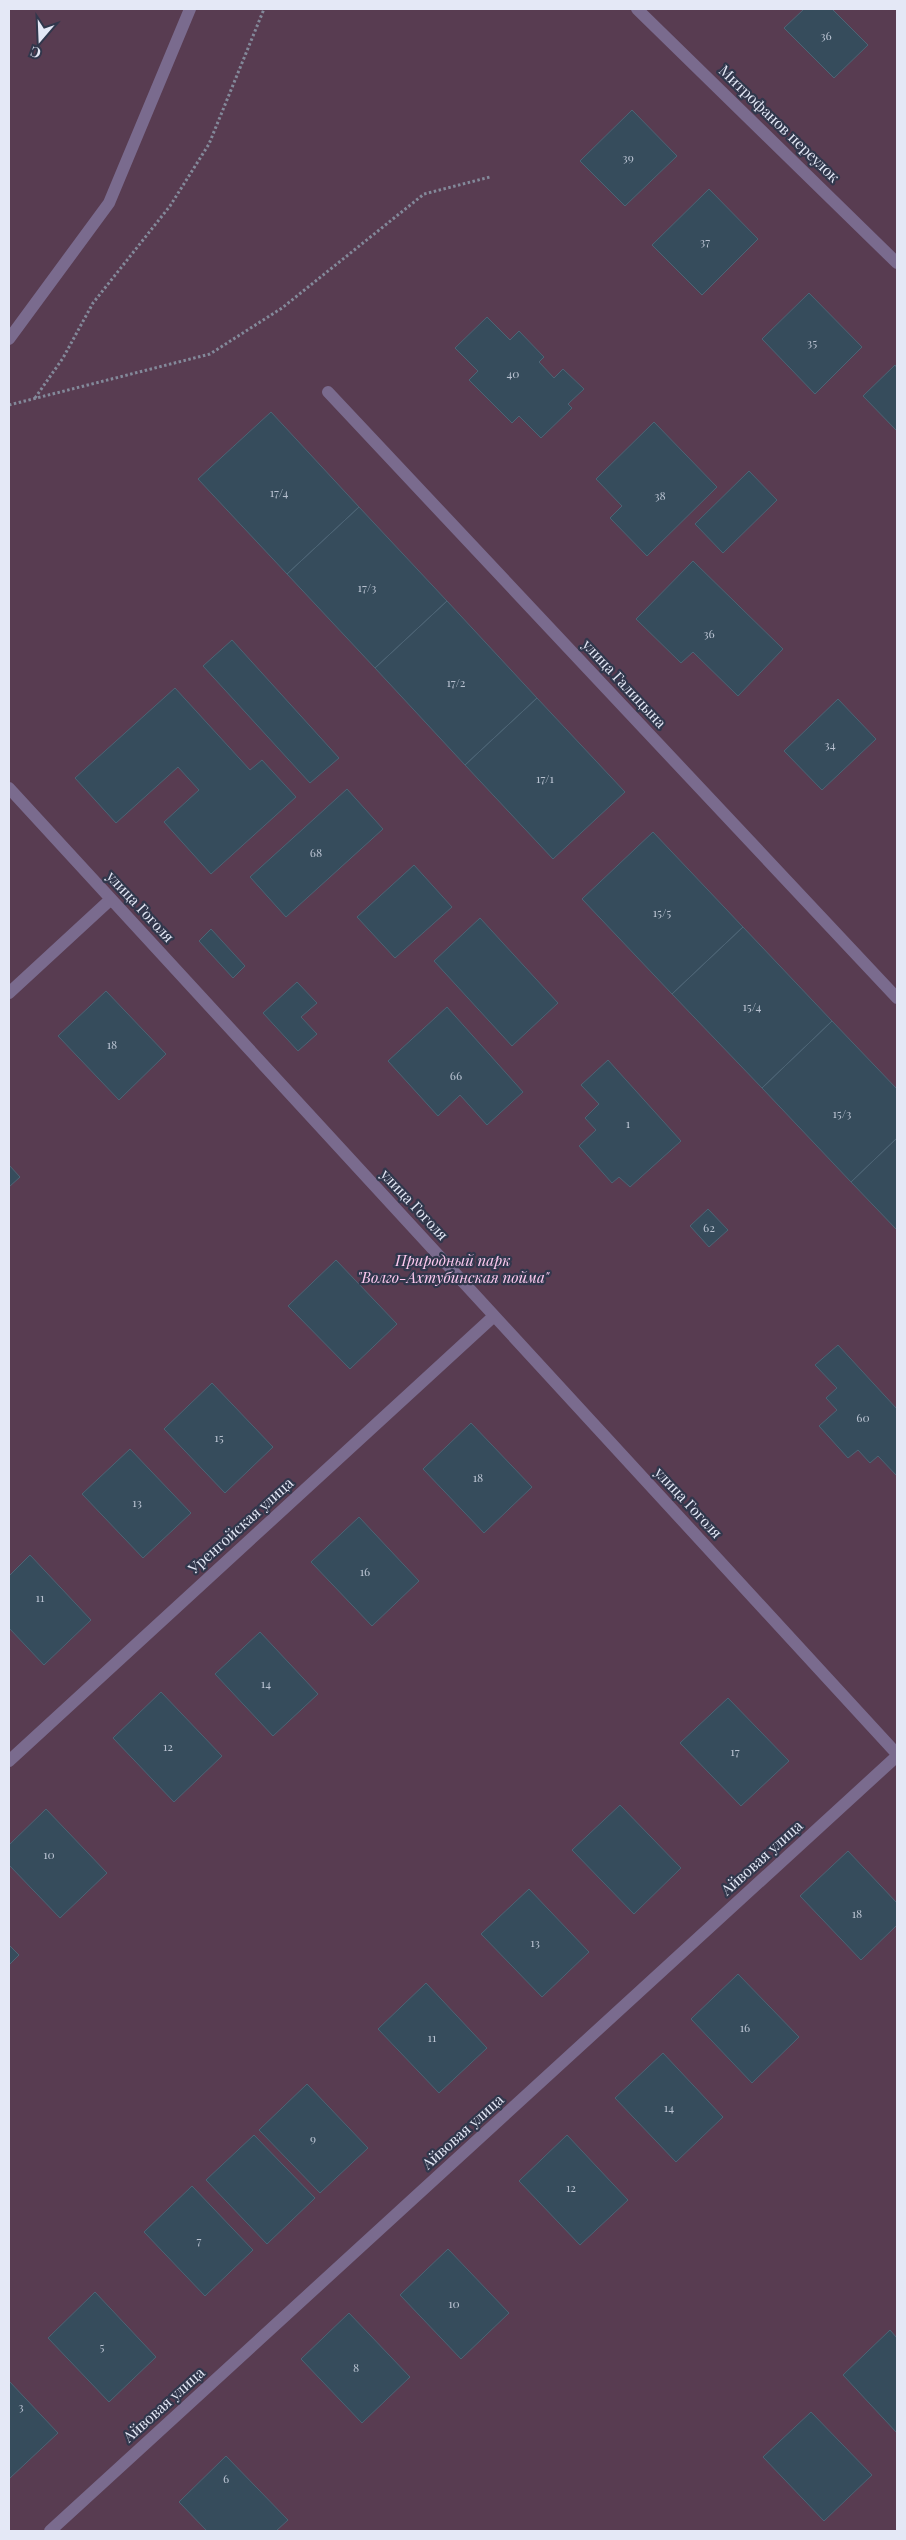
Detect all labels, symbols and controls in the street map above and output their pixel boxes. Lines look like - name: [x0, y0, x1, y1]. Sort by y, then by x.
- north arrow: [15, 15, 65, 65]
- house number: 36: [820, 27, 832, 43]
- text: С: [28, 42, 43, 63]
- street label: Митрофанов переулок: [715, 60, 845, 187]
- house number: 39: [622, 149, 634, 165]
- house number: 37: [700, 233, 710, 249]
- house number: 35: [807, 334, 817, 350]
- house number: 40: [506, 365, 520, 381]
- house number: 17/4: [270, 484, 288, 500]
- house number: 38: [654, 487, 666, 503]
- house number: 17/3: [358, 579, 376, 595]
- house number: 36: [703, 625, 715, 641]
- street label: улица Галицына: [578, 634, 671, 732]
- house number: 17/2: [446, 674, 466, 690]
- house number: 34: [824, 736, 836, 752]
- house number: 17/1: [536, 770, 555, 786]
- house number: 68: [310, 844, 322, 860]
- street label: улица Гоголя: [102, 866, 179, 946]
- house number: 15/5: [653, 904, 671, 920]
- house number: 15/4: [743, 998, 761, 1014]
- house number: 18: [107, 1036, 117, 1052]
- house number: 66: [450, 1067, 462, 1083]
- house number: 15/3: [833, 1105, 851, 1121]
- house number: 1: [626, 1115, 631, 1131]
- street label: улица Гоголя: [376, 1164, 453, 1244]
- house number: 62: [703, 1219, 715, 1235]
- park label: Природный парк "Волго-Ахтубинская пойма": [357, 1250, 551, 1287]
- house number: 60: [856, 1409, 870, 1425]
- house number: 15: [214, 1429, 224, 1445]
- street label: улица Гоголя: [650, 1462, 727, 1542]
- house number: 18: [473, 1469, 483, 1485]
- street label: Уренгойская улица: [183, 1472, 298, 1579]
- house number: 13: [132, 1494, 142, 1510]
- house number: 16: [360, 1563, 370, 1579]
- house number: 11: [36, 1589, 45, 1605]
- house number: 14: [261, 1675, 271, 1691]
- house number: 12: [163, 1738, 173, 1754]
- house number: 17: [730, 1743, 740, 1759]
- street label: Айвовая улица: [716, 1815, 807, 1900]
- house number: 10: [43, 1846, 55, 1862]
- house number: 18: [852, 1905, 862, 1921]
- house number: 13: [530, 1934, 540, 1950]
- house number: 16: [740, 2019, 750, 2035]
- house number: 11: [428, 2029, 437, 2045]
- street label: Айвовая улица: [417, 2089, 508, 2174]
- house number: 14: [664, 2099, 674, 2115]
- house number: 9: [310, 2130, 316, 2146]
- house number: 12: [566, 2179, 576, 2195]
- house number: 7: [197, 2232, 202, 2248]
- house number: 10: [448, 2295, 460, 2311]
- house number: 5: [100, 2338, 105, 2354]
- house number: 8: [353, 2359, 359, 2375]
- street label: Айвовая улица: [118, 2362, 209, 2447]
- house number: 3: [18, 2398, 24, 2414]
- house number: 6: [223, 2470, 229, 2486]

